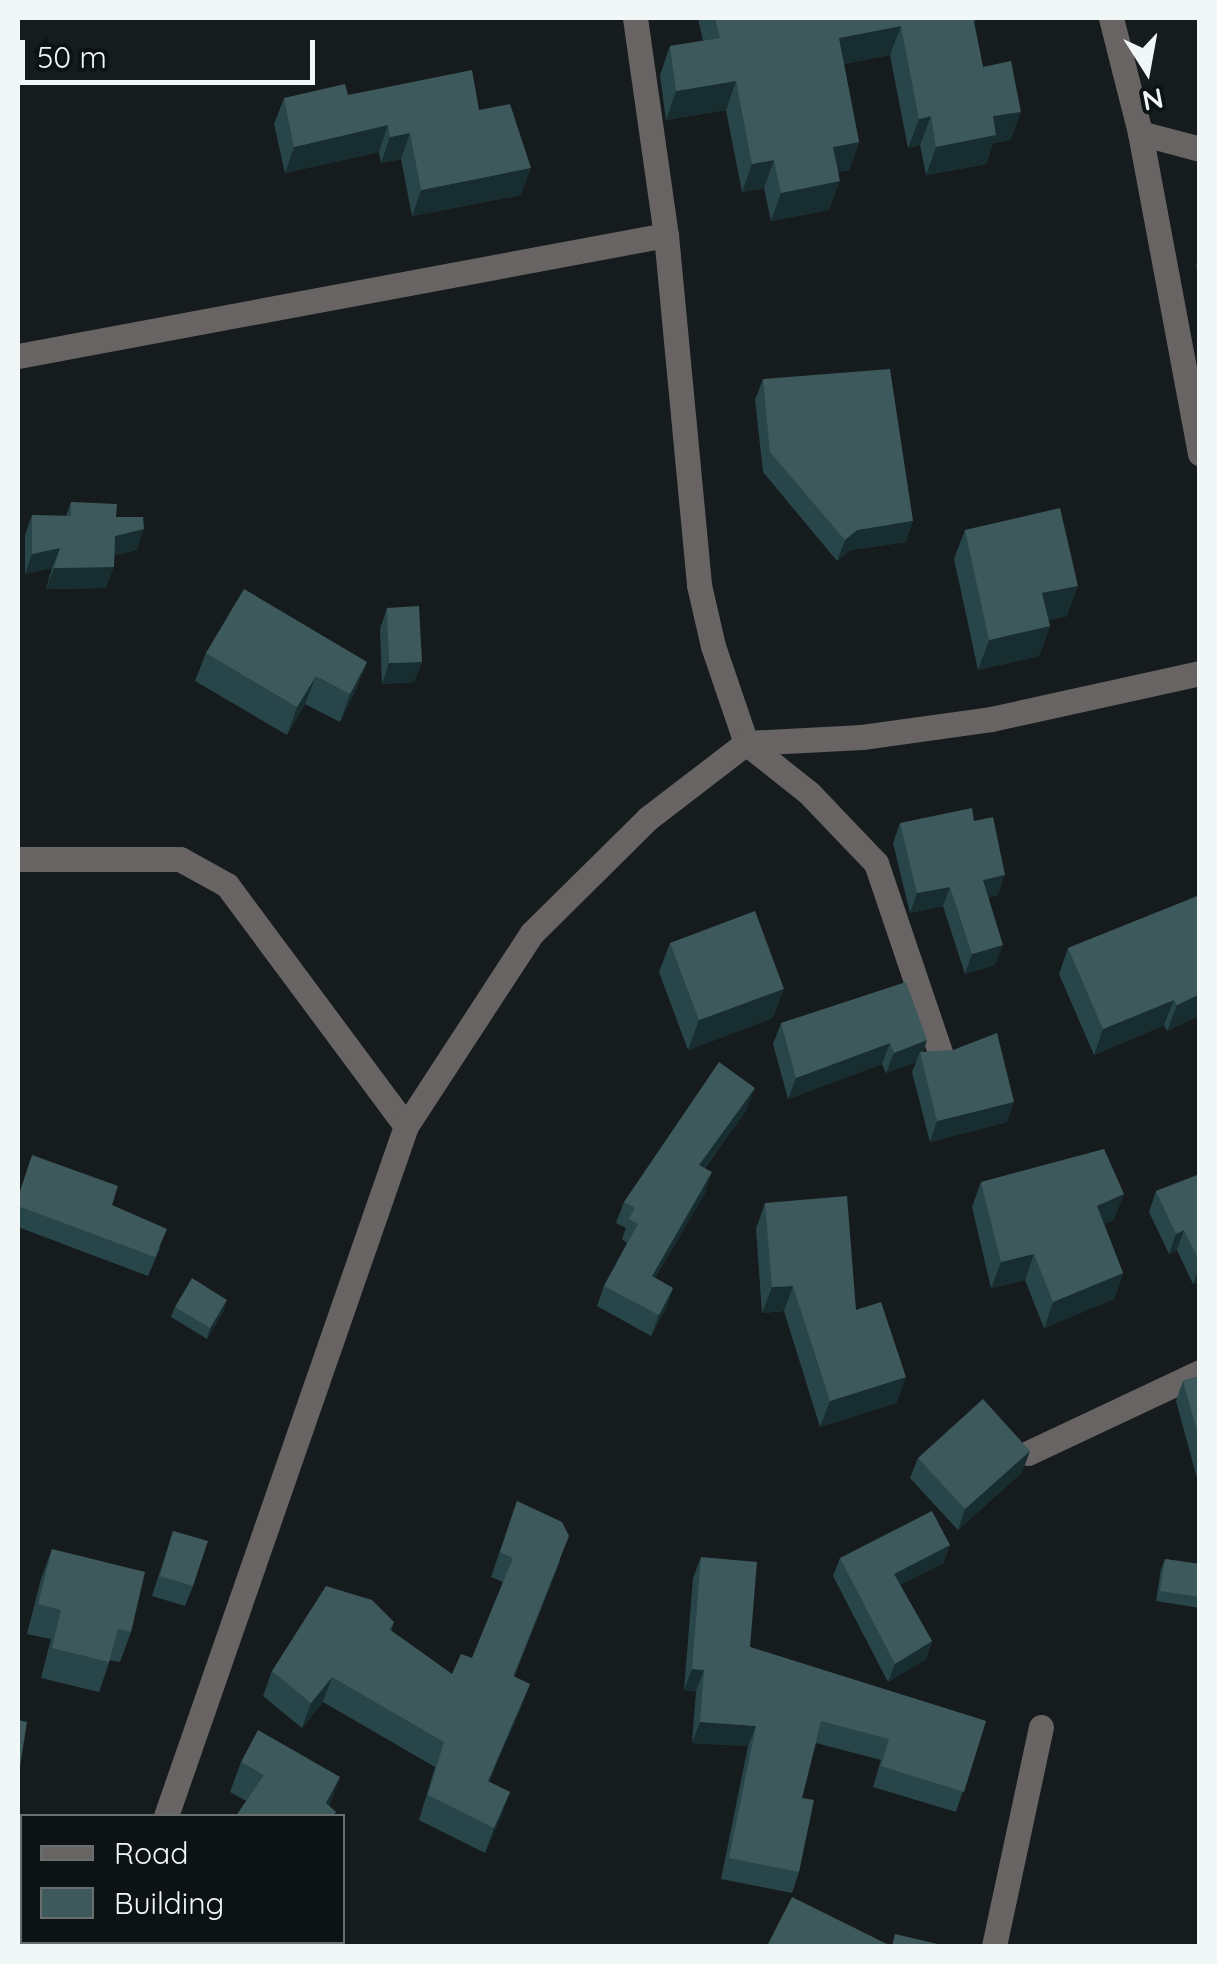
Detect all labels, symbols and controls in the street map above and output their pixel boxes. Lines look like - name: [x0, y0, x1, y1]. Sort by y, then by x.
- scale bar: [25, 20, 320, 82]
- north arrow: [1097, 20, 1197, 120]
- text: 50 m: [37, 38, 107, 76]
- text: N: [1139, 81, 1166, 119]
- legend: [20, 1814, 345, 1944]
- text: Road: [114, 1834, 188, 1872]
- text: Building: [114, 1884, 224, 1922]

